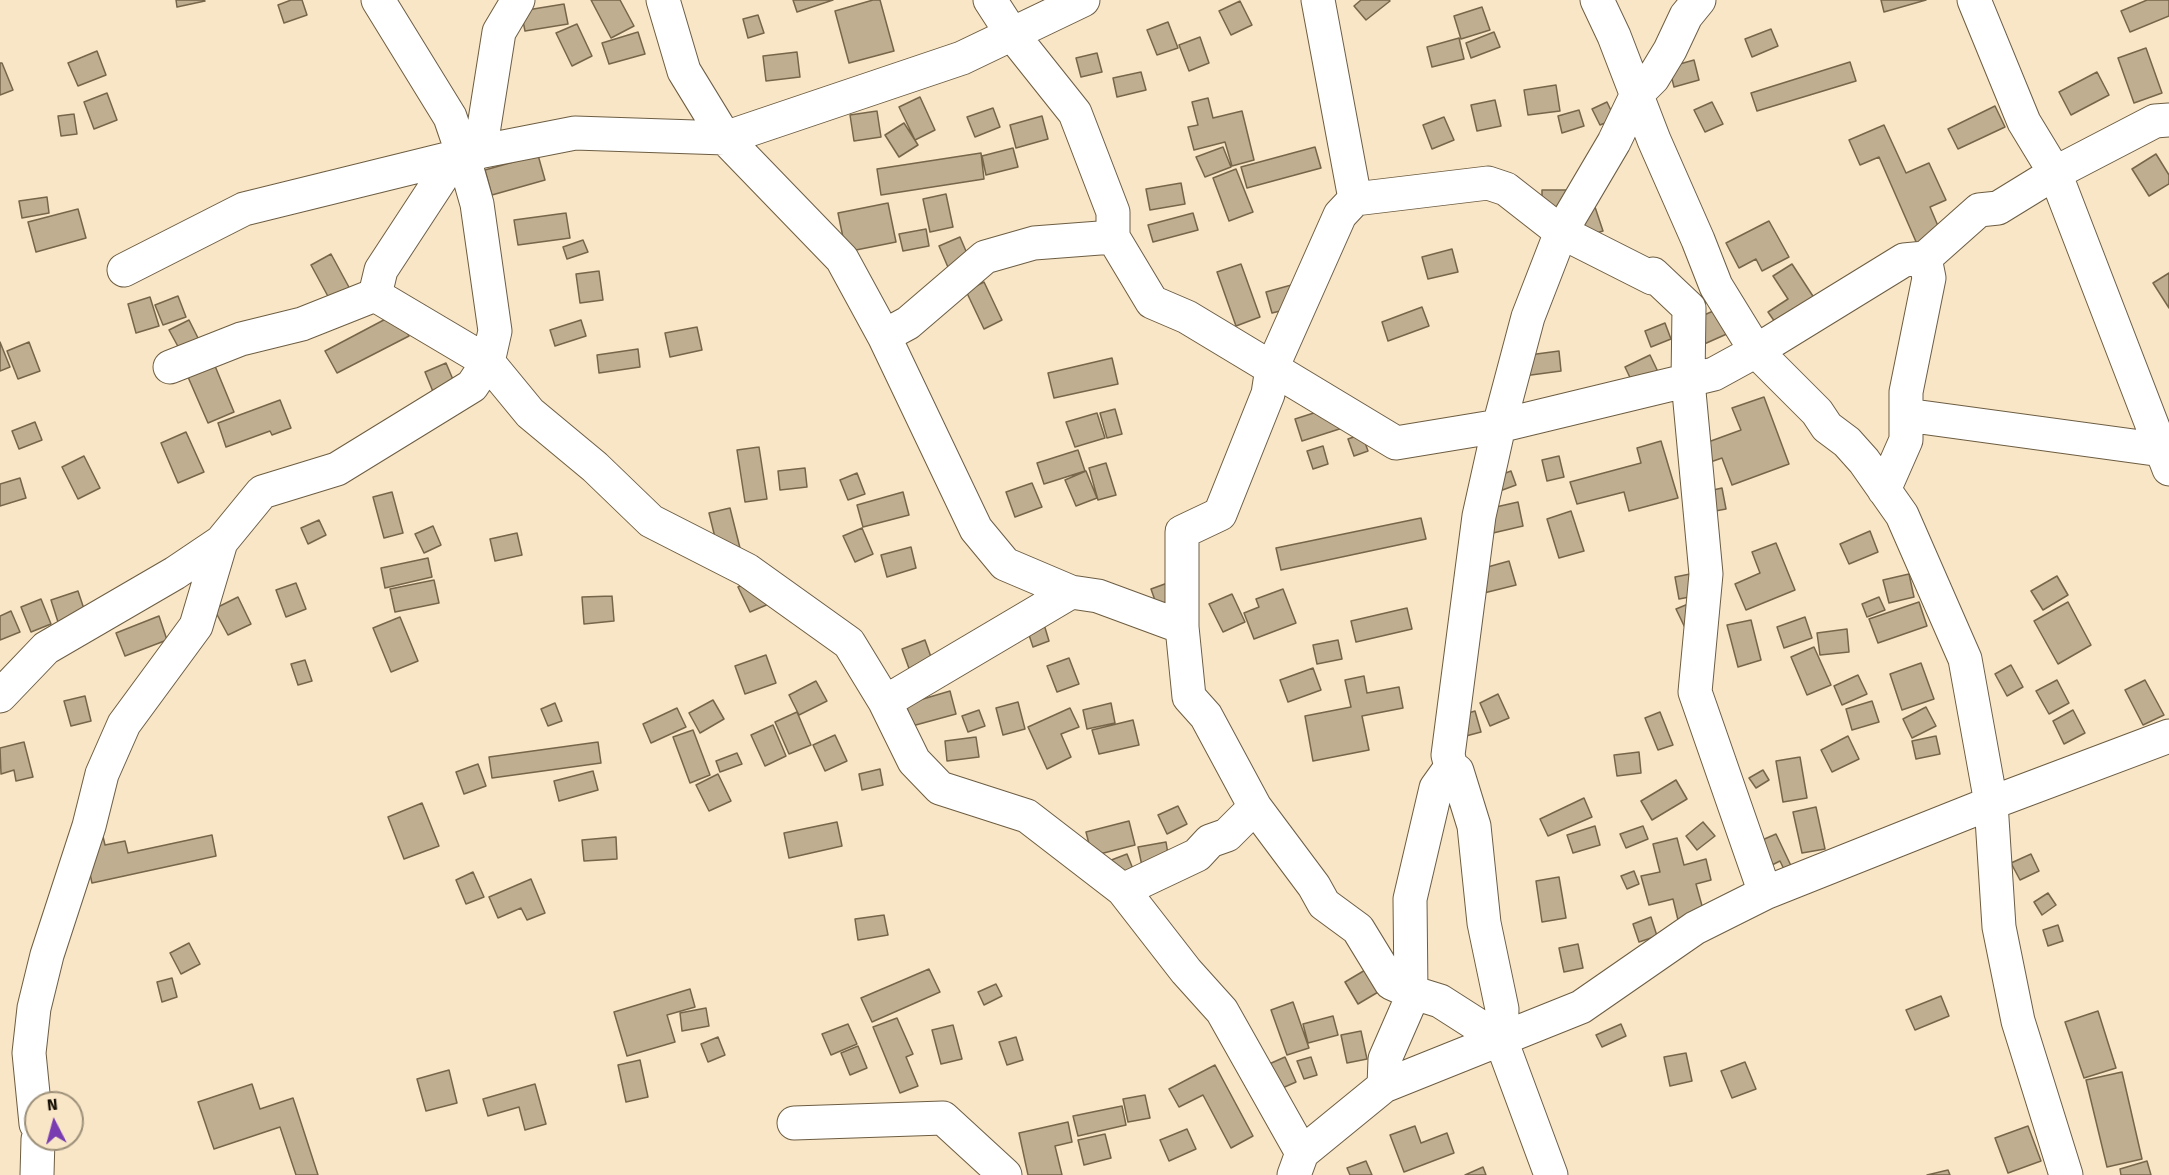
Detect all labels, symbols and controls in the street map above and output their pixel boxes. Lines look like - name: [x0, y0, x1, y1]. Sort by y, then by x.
- north arrow: [24, 1091, 84, 1151]
- text: N: [46, 1095, 59, 1115]

